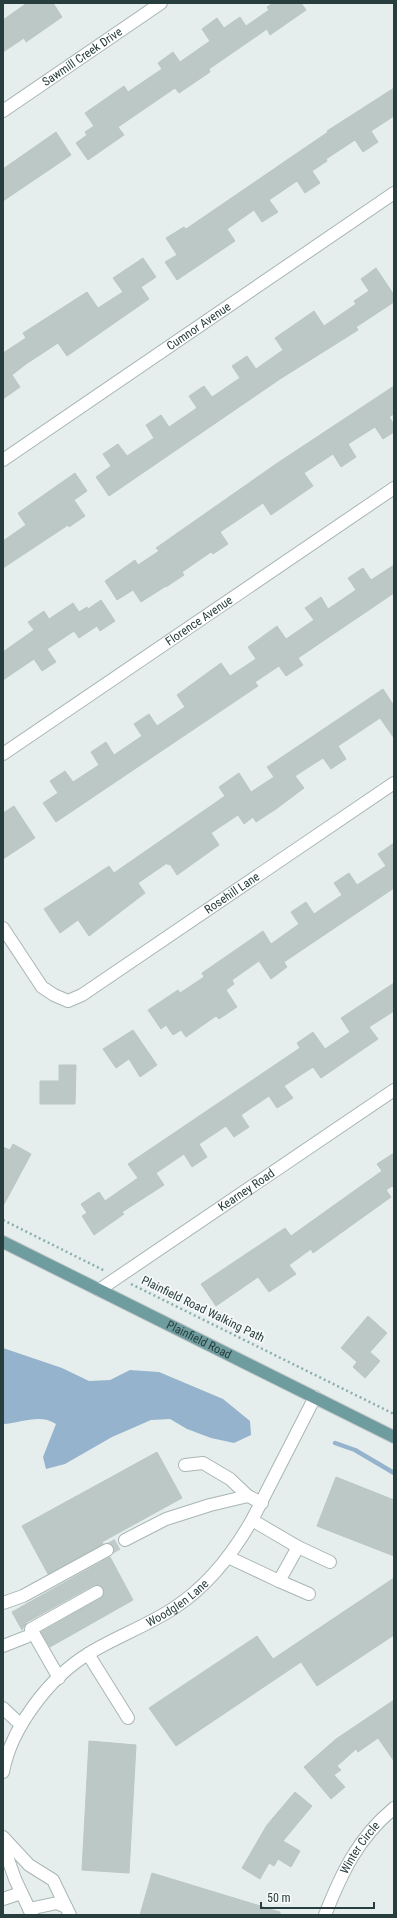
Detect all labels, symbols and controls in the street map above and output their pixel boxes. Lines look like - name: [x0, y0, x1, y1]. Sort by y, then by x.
- street label: Sawmill Creek Drive: [40, 24, 125, 89]
- street label: Cumnor Avenue: [164, 299, 234, 353]
- street label: Florence Avenue: [163, 593, 235, 648]
- street label: Rosehill Lane: [202, 869, 262, 917]
- street label: Kearney Road: [216, 1166, 277, 1214]
- street label: Plainfield Road Walking Path: [139, 1273, 267, 1345]
- street label: Plainfield Road: [164, 1317, 234, 1361]
- street label: Woodglen Lane: [144, 1576, 212, 1630]
- street label: Winter Circle: [337, 1818, 383, 1876]
- scale bar: [261, 1884, 374, 1910]
- text: 50 m: [267, 1891, 291, 1905]

